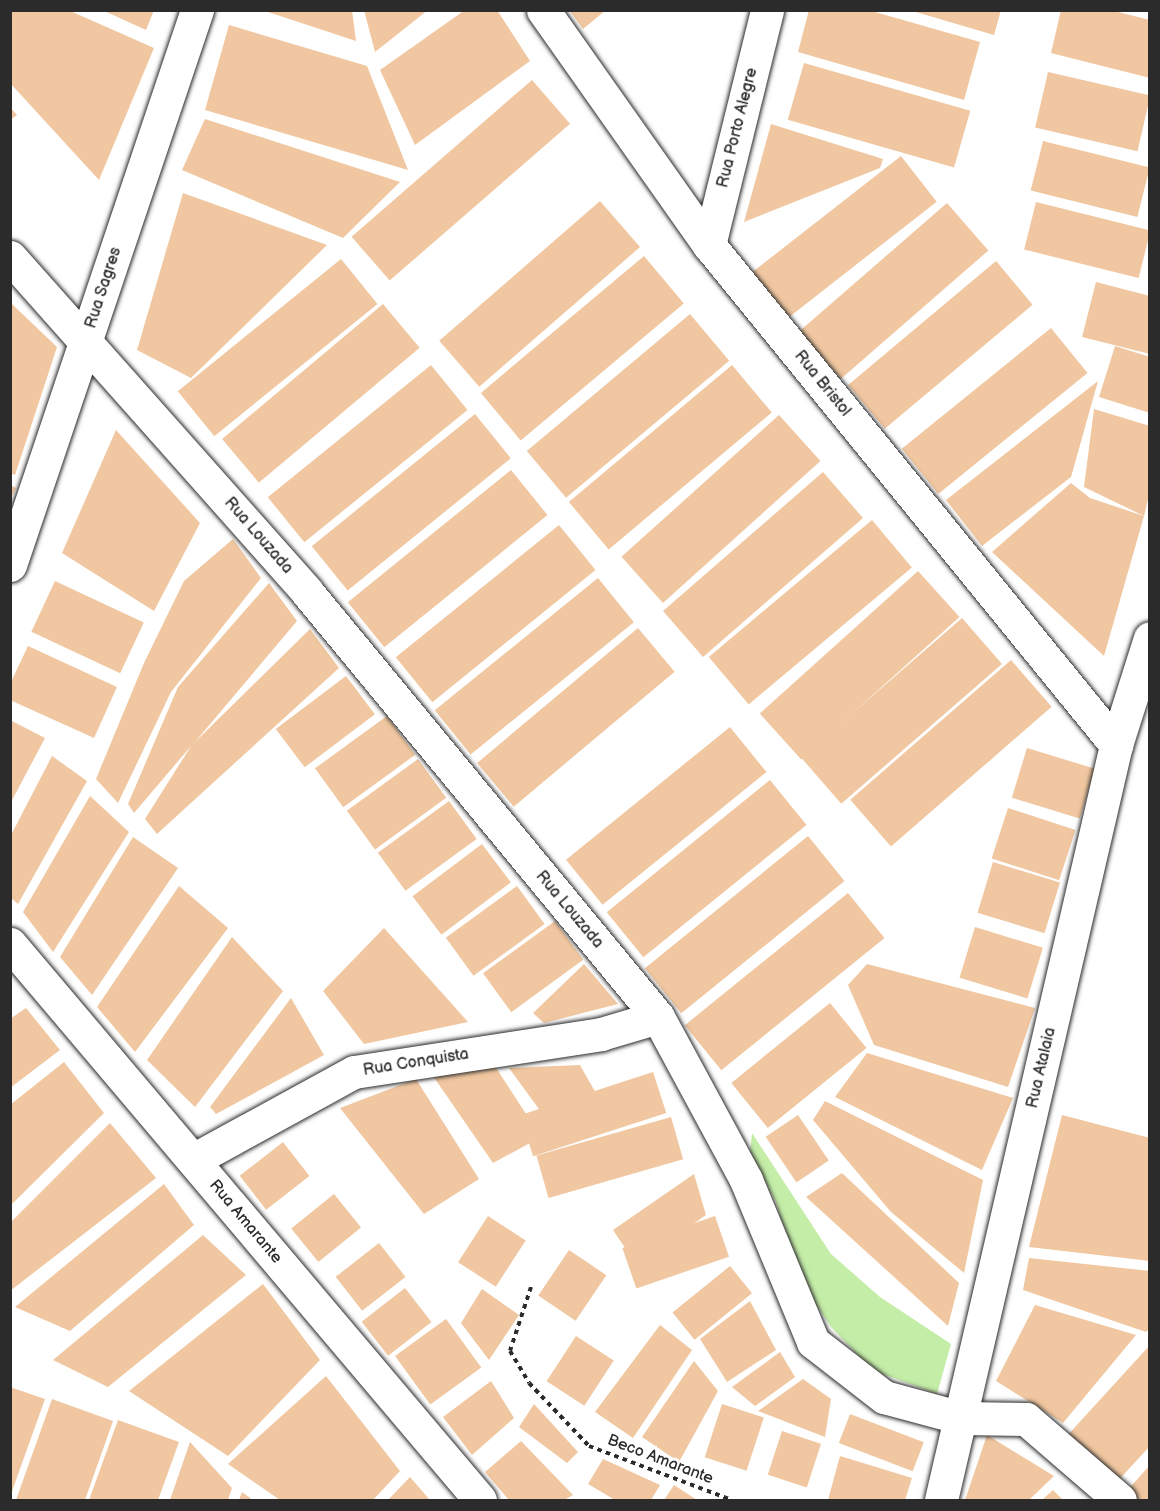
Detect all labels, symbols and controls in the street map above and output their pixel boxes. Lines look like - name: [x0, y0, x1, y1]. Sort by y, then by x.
- street label: Rua Porto Alegre: [714, 66, 762, 190]
- street label: Rua Sagres: [82, 245, 126, 331]
- street label: Rua Bristol: [790, 347, 854, 421]
- street label: Rua Louzada: [220, 494, 296, 578]
- street label: Rua Louzada: [531, 867, 607, 953]
- street label: Rua Atalaia: [1023, 1026, 1061, 1110]
- street label: Rua Conquista: [362, 1045, 470, 1081]
- street label: Rua Amarante: [204, 1176, 286, 1268]
- street label: Beco Amarante: [604, 1431, 716, 1489]

